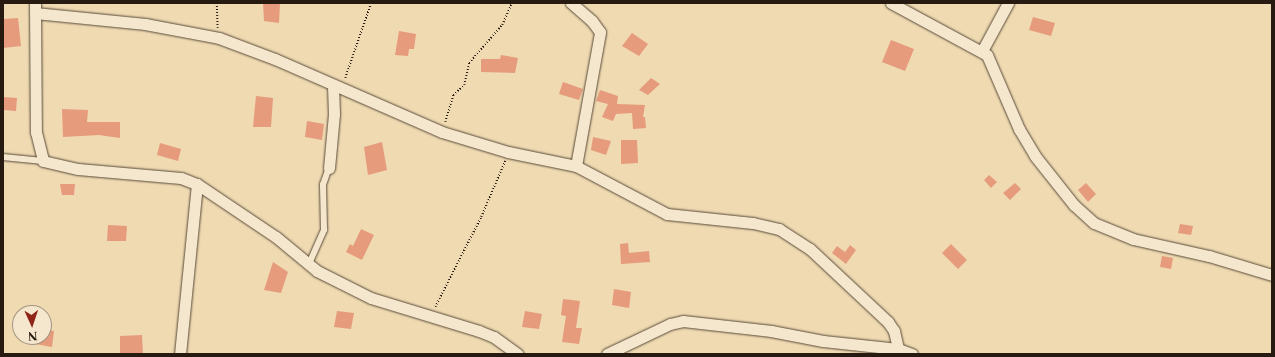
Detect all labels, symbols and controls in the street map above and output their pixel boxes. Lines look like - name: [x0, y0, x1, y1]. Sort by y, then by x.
- north arrow: [12, 305, 52, 345]
- text: N: [27, 329, 38, 343]

